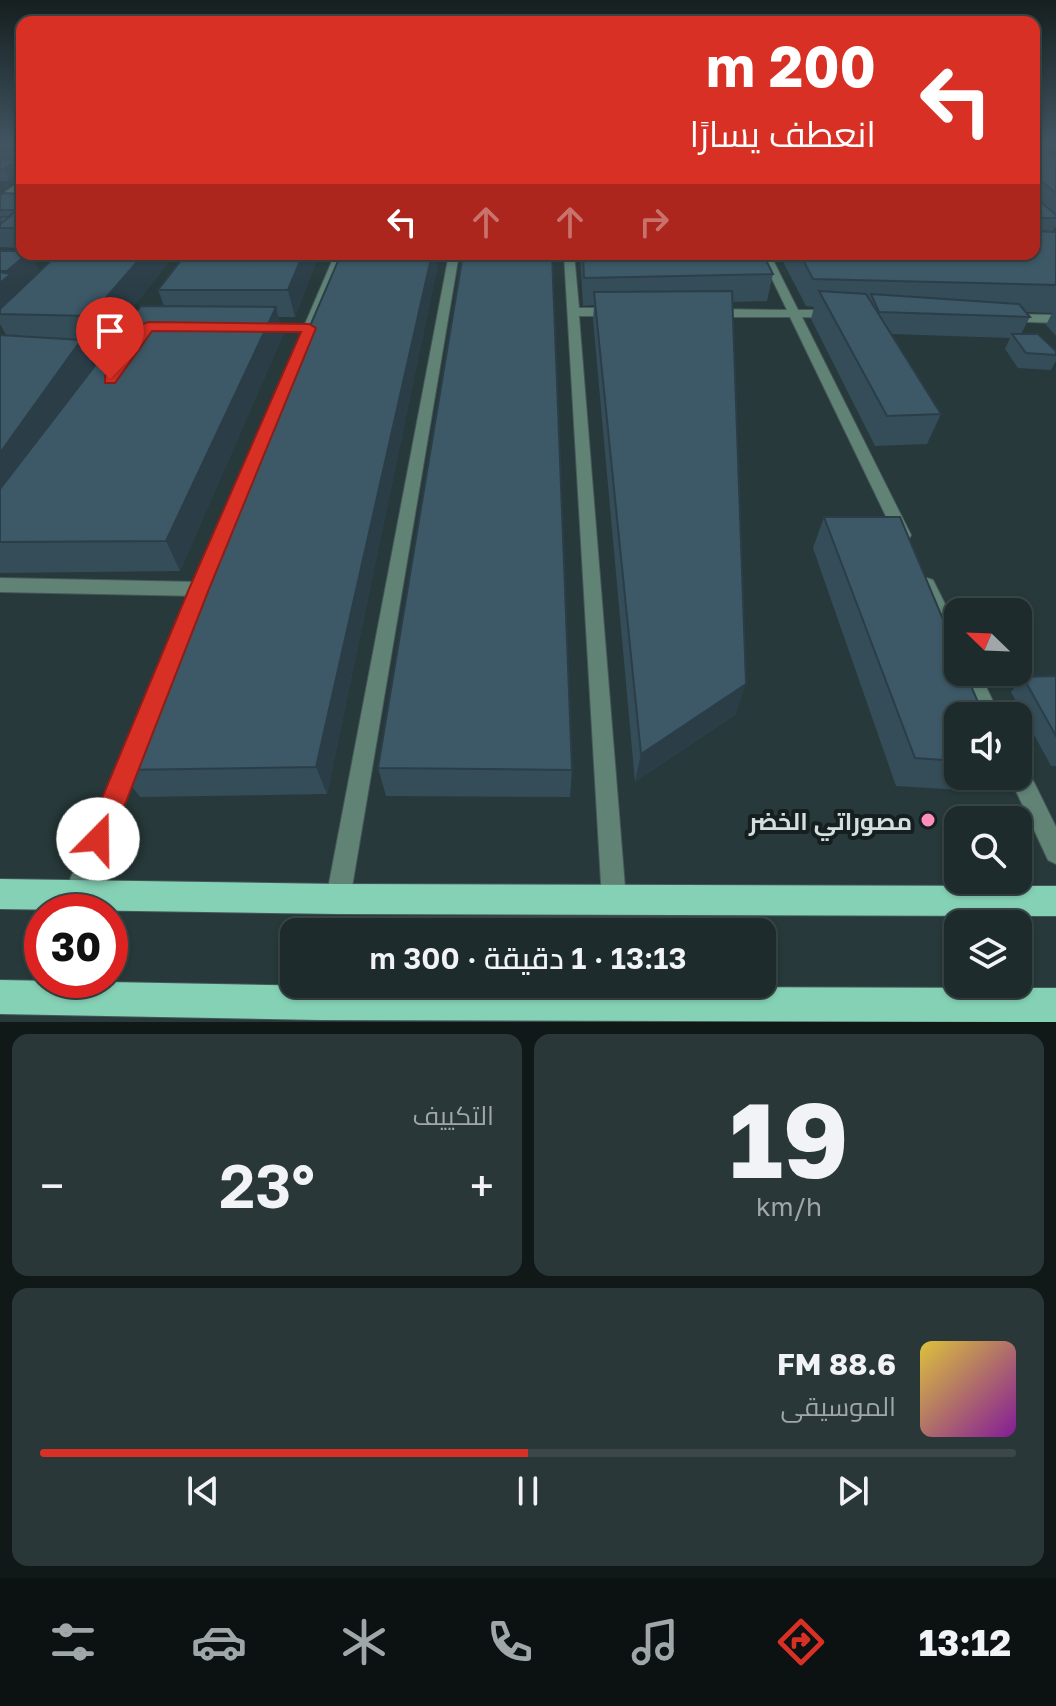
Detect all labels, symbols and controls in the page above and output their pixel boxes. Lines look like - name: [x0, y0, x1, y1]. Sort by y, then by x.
- text: 200 m: [706, 32, 876, 99]
- icon: left: [904, 48, 1008, 152]
- text: انعطف يسارًا: [690, 112, 876, 155]
- icon: left: [380, 200, 424, 244]
- icon: ahead: [464, 200, 508, 244]
- icon: ahead: [548, 200, 592, 244]
- icon: right: [632, 200, 676, 244]
- pin: [76, 297, 144, 379]
- icon: arrive: [88, 309, 132, 353]
- north arrow: [944, 598, 1032, 686]
- map controls: [944, 598, 1032, 998]
- button: sound: [944, 702, 1032, 790]
- position arrow: [56, 797, 140, 881]
- place label: مصوراتي الخضر: [748, 806, 912, 841]
- button: search: [944, 806, 1032, 894]
- marker: مصوراتي الخضر: [919, 811, 937, 829]
- speed limit sign: 30: [24, 894, 128, 998]
- button: layers: [944, 910, 1032, 998]
- text: 13:13 · 1 دقيقة · 300 m: [369, 940, 687, 976]
- text: 19: [729, 1076, 849, 1201]
- text: التكييف: [412, 1100, 494, 1131]
- text: 23°: [219, 1149, 315, 1221]
- text: −: [40, 1159, 64, 1212]
- text: +: [470, 1159, 494, 1212]
- text: km/h: [756, 1191, 822, 1222]
- text: 88.6 FM: [777, 1346, 896, 1382]
- text: الموسيقى: [781, 1391, 896, 1422]
- icon: previous: [181, 1469, 225, 1513]
- icon: pause: [506, 1469, 550, 1513]
- icon: next: [831, 1469, 875, 1513]
- icon: filters: [45, 1614, 101, 1670]
- icon: car: [191, 1614, 247, 1670]
- icon: climate: [336, 1614, 392, 1670]
- icon: phone: [482, 1614, 538, 1670]
- icon: music: [627, 1614, 683, 1670]
- icon: directions: [773, 1614, 829, 1670]
- text: 13:12: [919, 1621, 1011, 1664]

